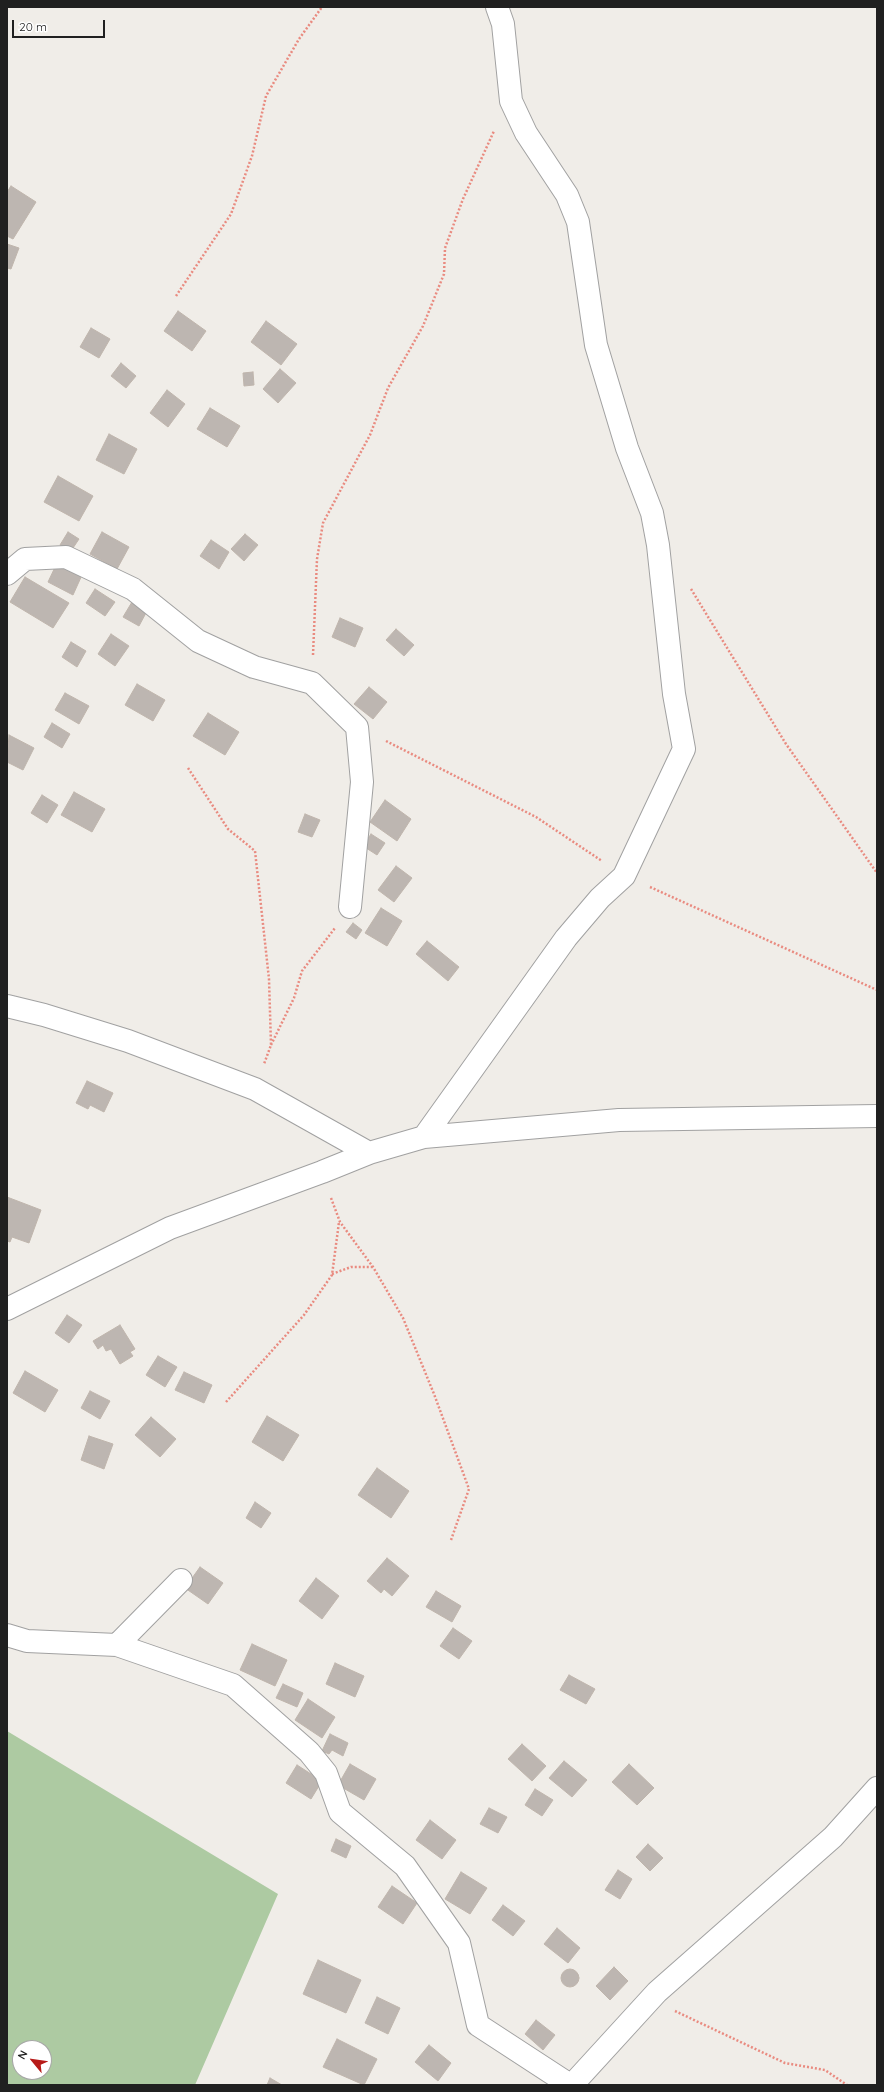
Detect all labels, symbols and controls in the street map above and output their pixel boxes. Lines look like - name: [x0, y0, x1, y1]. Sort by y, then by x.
- scale bar: [14, 12, 107, 38]
- text: 20 m: [19, 19, 47, 34]
- north arrow: [12, 2040, 52, 2080]
- text: N: [14, 2048, 30, 2062]

